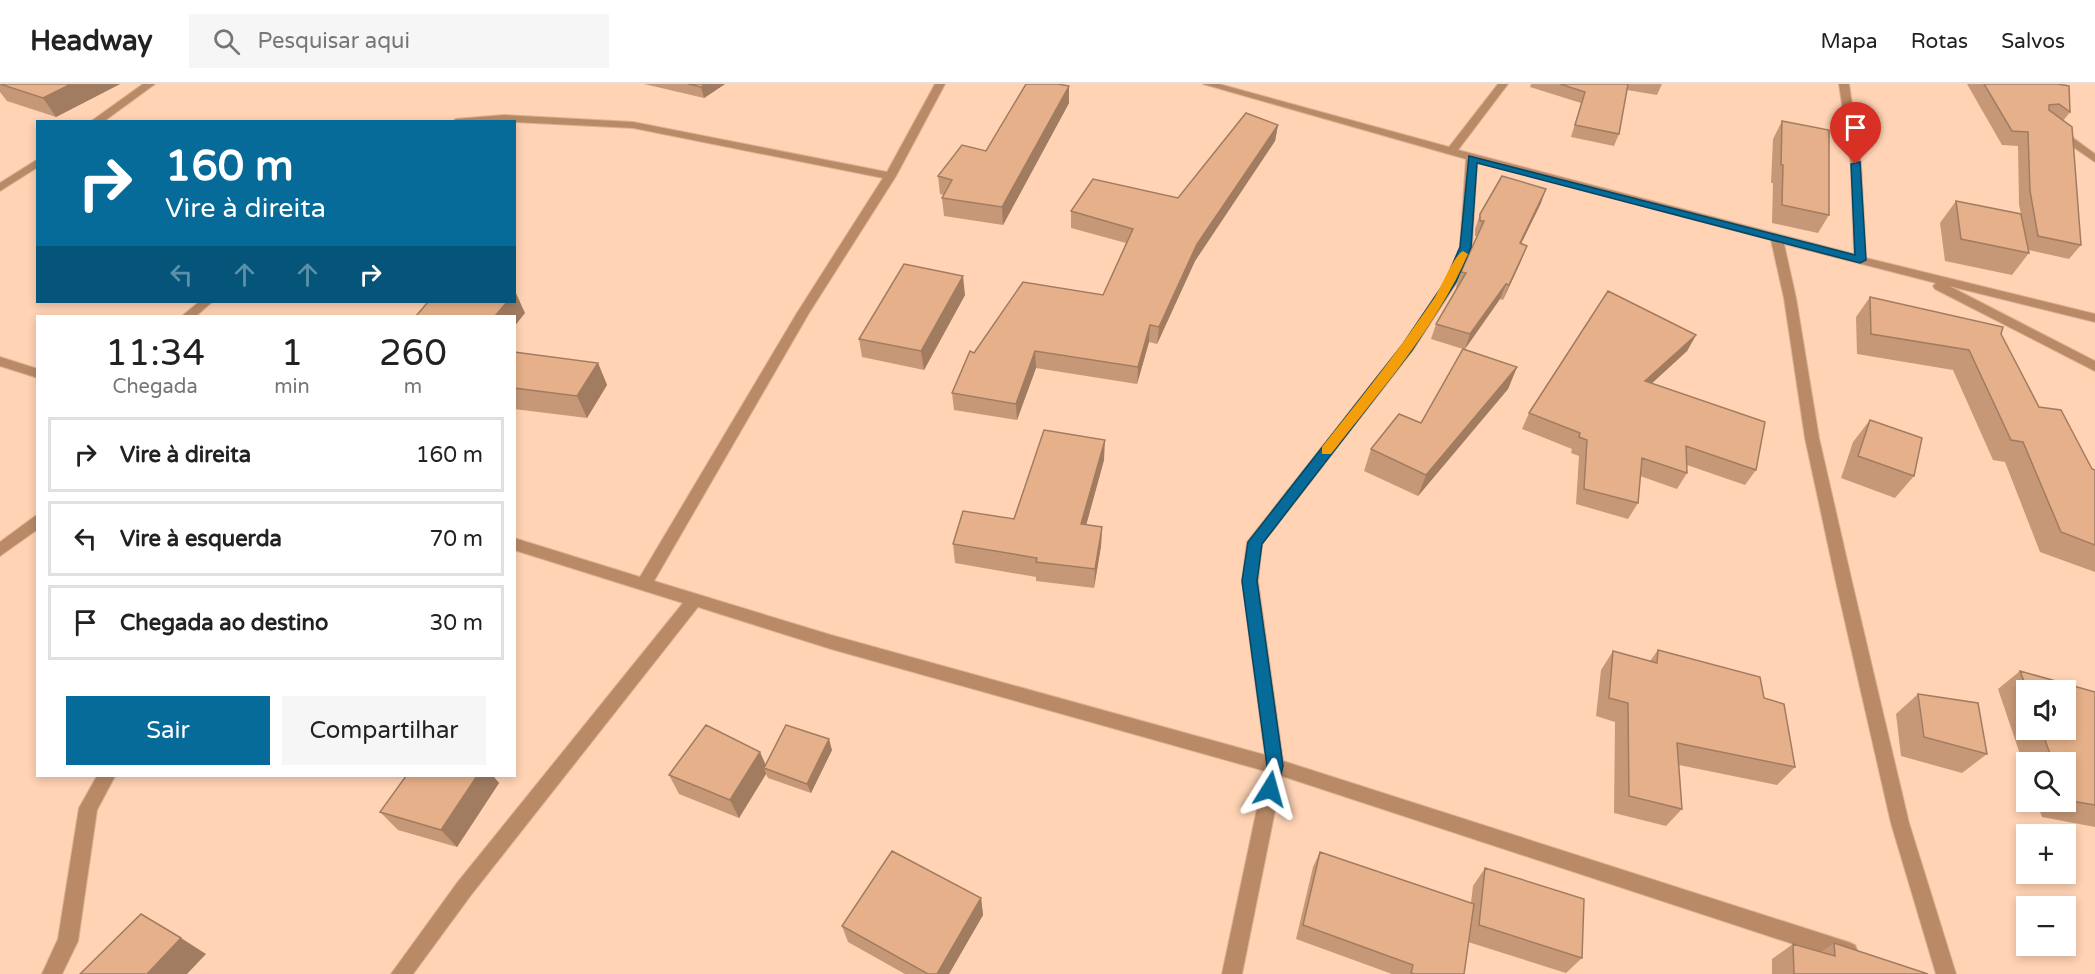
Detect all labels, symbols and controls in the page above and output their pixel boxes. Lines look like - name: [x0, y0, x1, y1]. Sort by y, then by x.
- search box: [189, 14, 609, 68]
- text: Headway: [30, 24, 153, 58]
- icon: search: [210, 25, 243, 58]
- text: Pesquisar aqui: [258, 28, 410, 54]
- text: Mapa: [1820, 29, 1878, 54]
- text: Rotas: [1911, 29, 1968, 54]
- text: Salvos: [2001, 29, 2065, 54]
- pin: [1830, 102, 1881, 164]
- icon: arrive: [1839, 111, 1872, 144]
- text: 160 m: [165, 141, 294, 192]
- icon: right: [66, 144, 144, 222]
- text: Vire à direita: [165, 192, 326, 225]
- icon: left: [165, 258, 198, 291]
- icon: ahead: [228, 258, 261, 291]
- icon: ahead: [291, 258, 324, 291]
- icon: right: [354, 258, 387, 291]
- text: 11:34: [105, 332, 205, 375]
- text: 1: [281, 332, 303, 375]
- text: 260: [379, 332, 447, 375]
- text: Chegada: [113, 375, 198, 399]
- text: min: [274, 375, 310, 399]
- text: m: [404, 375, 422, 399]
- icon: right: [69, 438, 102, 471]
- text: Vire à direita: [120, 442, 251, 468]
- text: 160 m: [416, 442, 483, 468]
- icon: left: [69, 522, 102, 555]
- text: Vire à esquerda: [120, 526, 282, 552]
- text: 70 m: [429, 526, 483, 552]
- icon: arrive: [69, 606, 102, 639]
- text: Chegada ao destino: [120, 610, 328, 636]
- text: 30 m: [429, 610, 483, 636]
- map controls: [2016, 680, 2076, 956]
- button: sound: [2016, 680, 2076, 740]
- button: Sair: [66, 696, 270, 765]
- button: Compartilhar: [282, 696, 486, 765]
- button: search: [2016, 752, 2076, 812]
- position arrow: [1238, 757, 1302, 821]
- button: +: [2016, 824, 2076, 884]
- button: −: [2016, 896, 2076, 956]

